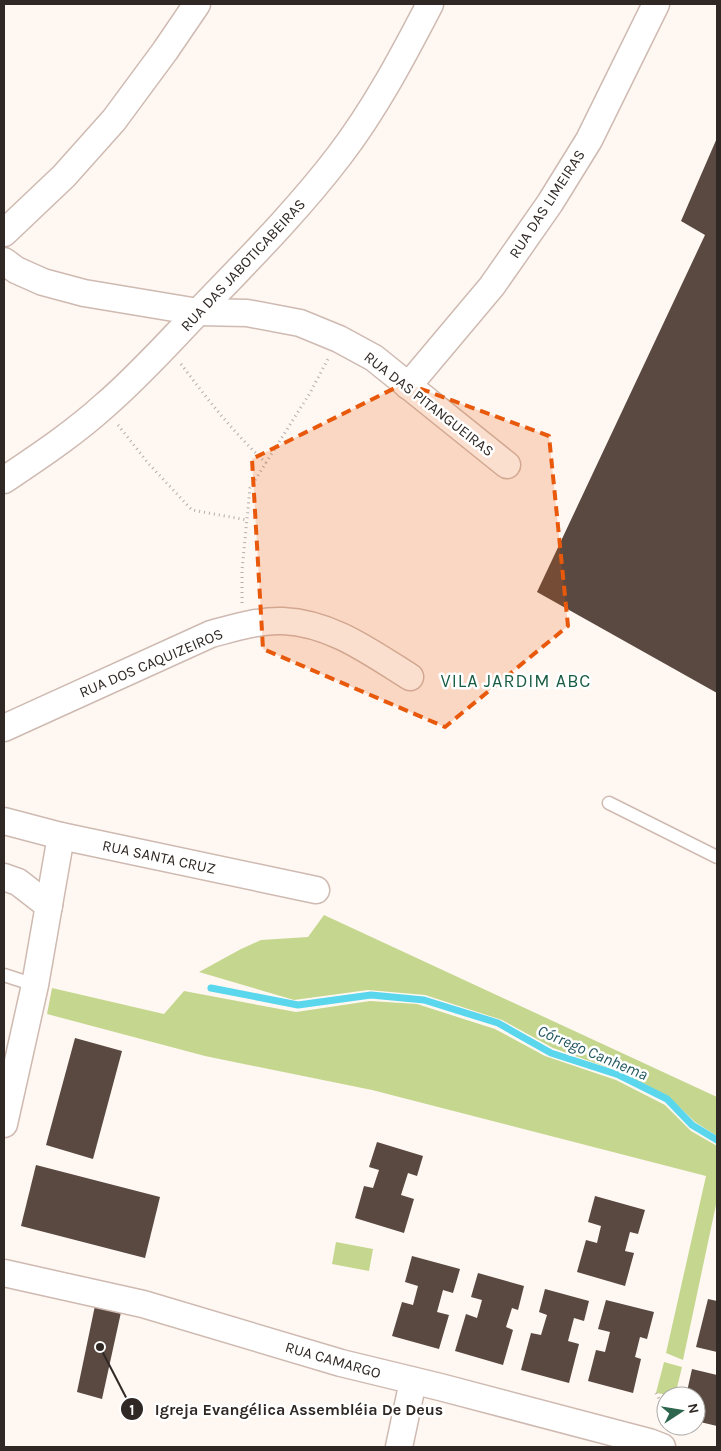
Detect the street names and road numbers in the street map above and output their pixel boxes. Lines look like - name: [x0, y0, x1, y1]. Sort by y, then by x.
- street label: RUA DAS LIMEIRAS: [505, 146, 589, 262]
- street label: RUA DAS JABOTICABEIRAS: [177, 195, 309, 335]
- street label: RUA DAS PITANGUEIRAS: [361, 348, 497, 460]
- street label: RUA DOS CAQUIZEIROS: [76, 625, 226, 701]
- street label: RUA SANTA CRUZ: [101, 836, 217, 878]
- street label: RUA CAMARGO: [283, 1338, 383, 1382]

